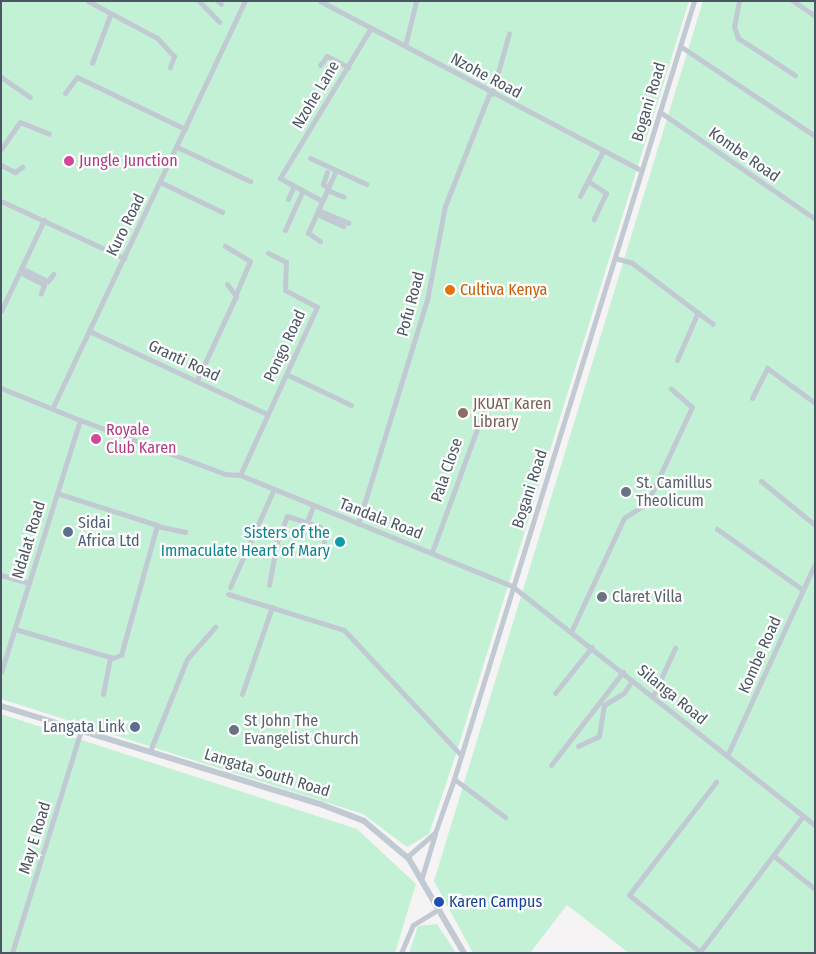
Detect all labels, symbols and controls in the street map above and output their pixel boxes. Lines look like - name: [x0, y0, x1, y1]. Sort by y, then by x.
- street label: Nzohe Road: [447, 49, 525, 103]
- street label: Nzohe Lane: [288, 58, 344, 132]
- street label: Bogani Road: [628, 60, 670, 144]
- street label: Kombe Road: [705, 124, 783, 186]
- place label: Jungle Junction: [79, 151, 178, 171]
- marker: Jungle Junction: [63, 155, 75, 167]
- street label: Kuro Road: [103, 191, 149, 259]
- street label: Pofu Road: [393, 269, 429, 339]
- place label: Cultiva Kenya: [460, 280, 547, 300]
- marker: Cultiva Kenya: [444, 284, 456, 296]
- street label: Pongo Road: [260, 307, 310, 385]
- street label: Granti Road: [145, 336, 223, 386]
- place label: JKUAT Karen Library: [473, 394, 551, 432]
- marker: JKUAT Karen Library: [457, 407, 469, 419]
- place label: Royale Club Karen: [106, 420, 176, 458]
- marker: Royale Club Karen: [90, 433, 102, 445]
- street label: Pala Close: [427, 436, 467, 504]
- street label: Bogani Road: [508, 447, 552, 531]
- place label: St. Camillus Theolicum: [636, 473, 712, 511]
- marker: St. Camillus Theolicum: [620, 486, 632, 498]
- street label: Tandala Road: [336, 494, 426, 544]
- street label: Ndalat Road: [8, 499, 50, 581]
- place label: Sidai Africa Ltd: [78, 513, 139, 551]
- place label: Sisters of the Immaculate Heart of Mary: [161, 523, 330, 561]
- marker: Sidai Africa Ltd: [62, 526, 74, 538]
- marker: Sisters of the Immaculate Heart of Mary: [334, 536, 346, 548]
- place label: Claret Villa: [612, 587, 682, 607]
- marker: Claret Villa: [596, 591, 608, 603]
- street label: Kombe Road: [734, 614, 786, 696]
- street label: Silanga Road: [633, 661, 711, 729]
- place label: St John The Evangelist Church: [244, 711, 359, 749]
- place label: Langata Link: [43, 717, 125, 737]
- marker: Langata Link: [129, 721, 141, 733]
- marker: St John The Evangelist Church: [228, 724, 240, 736]
- street label: Langata South Road: [202, 745, 332, 801]
- street label: May E Road: [15, 800, 55, 876]
- place label: Karen Campus: [449, 892, 542, 912]
- marker: Karen Campus: [433, 896, 445, 908]

